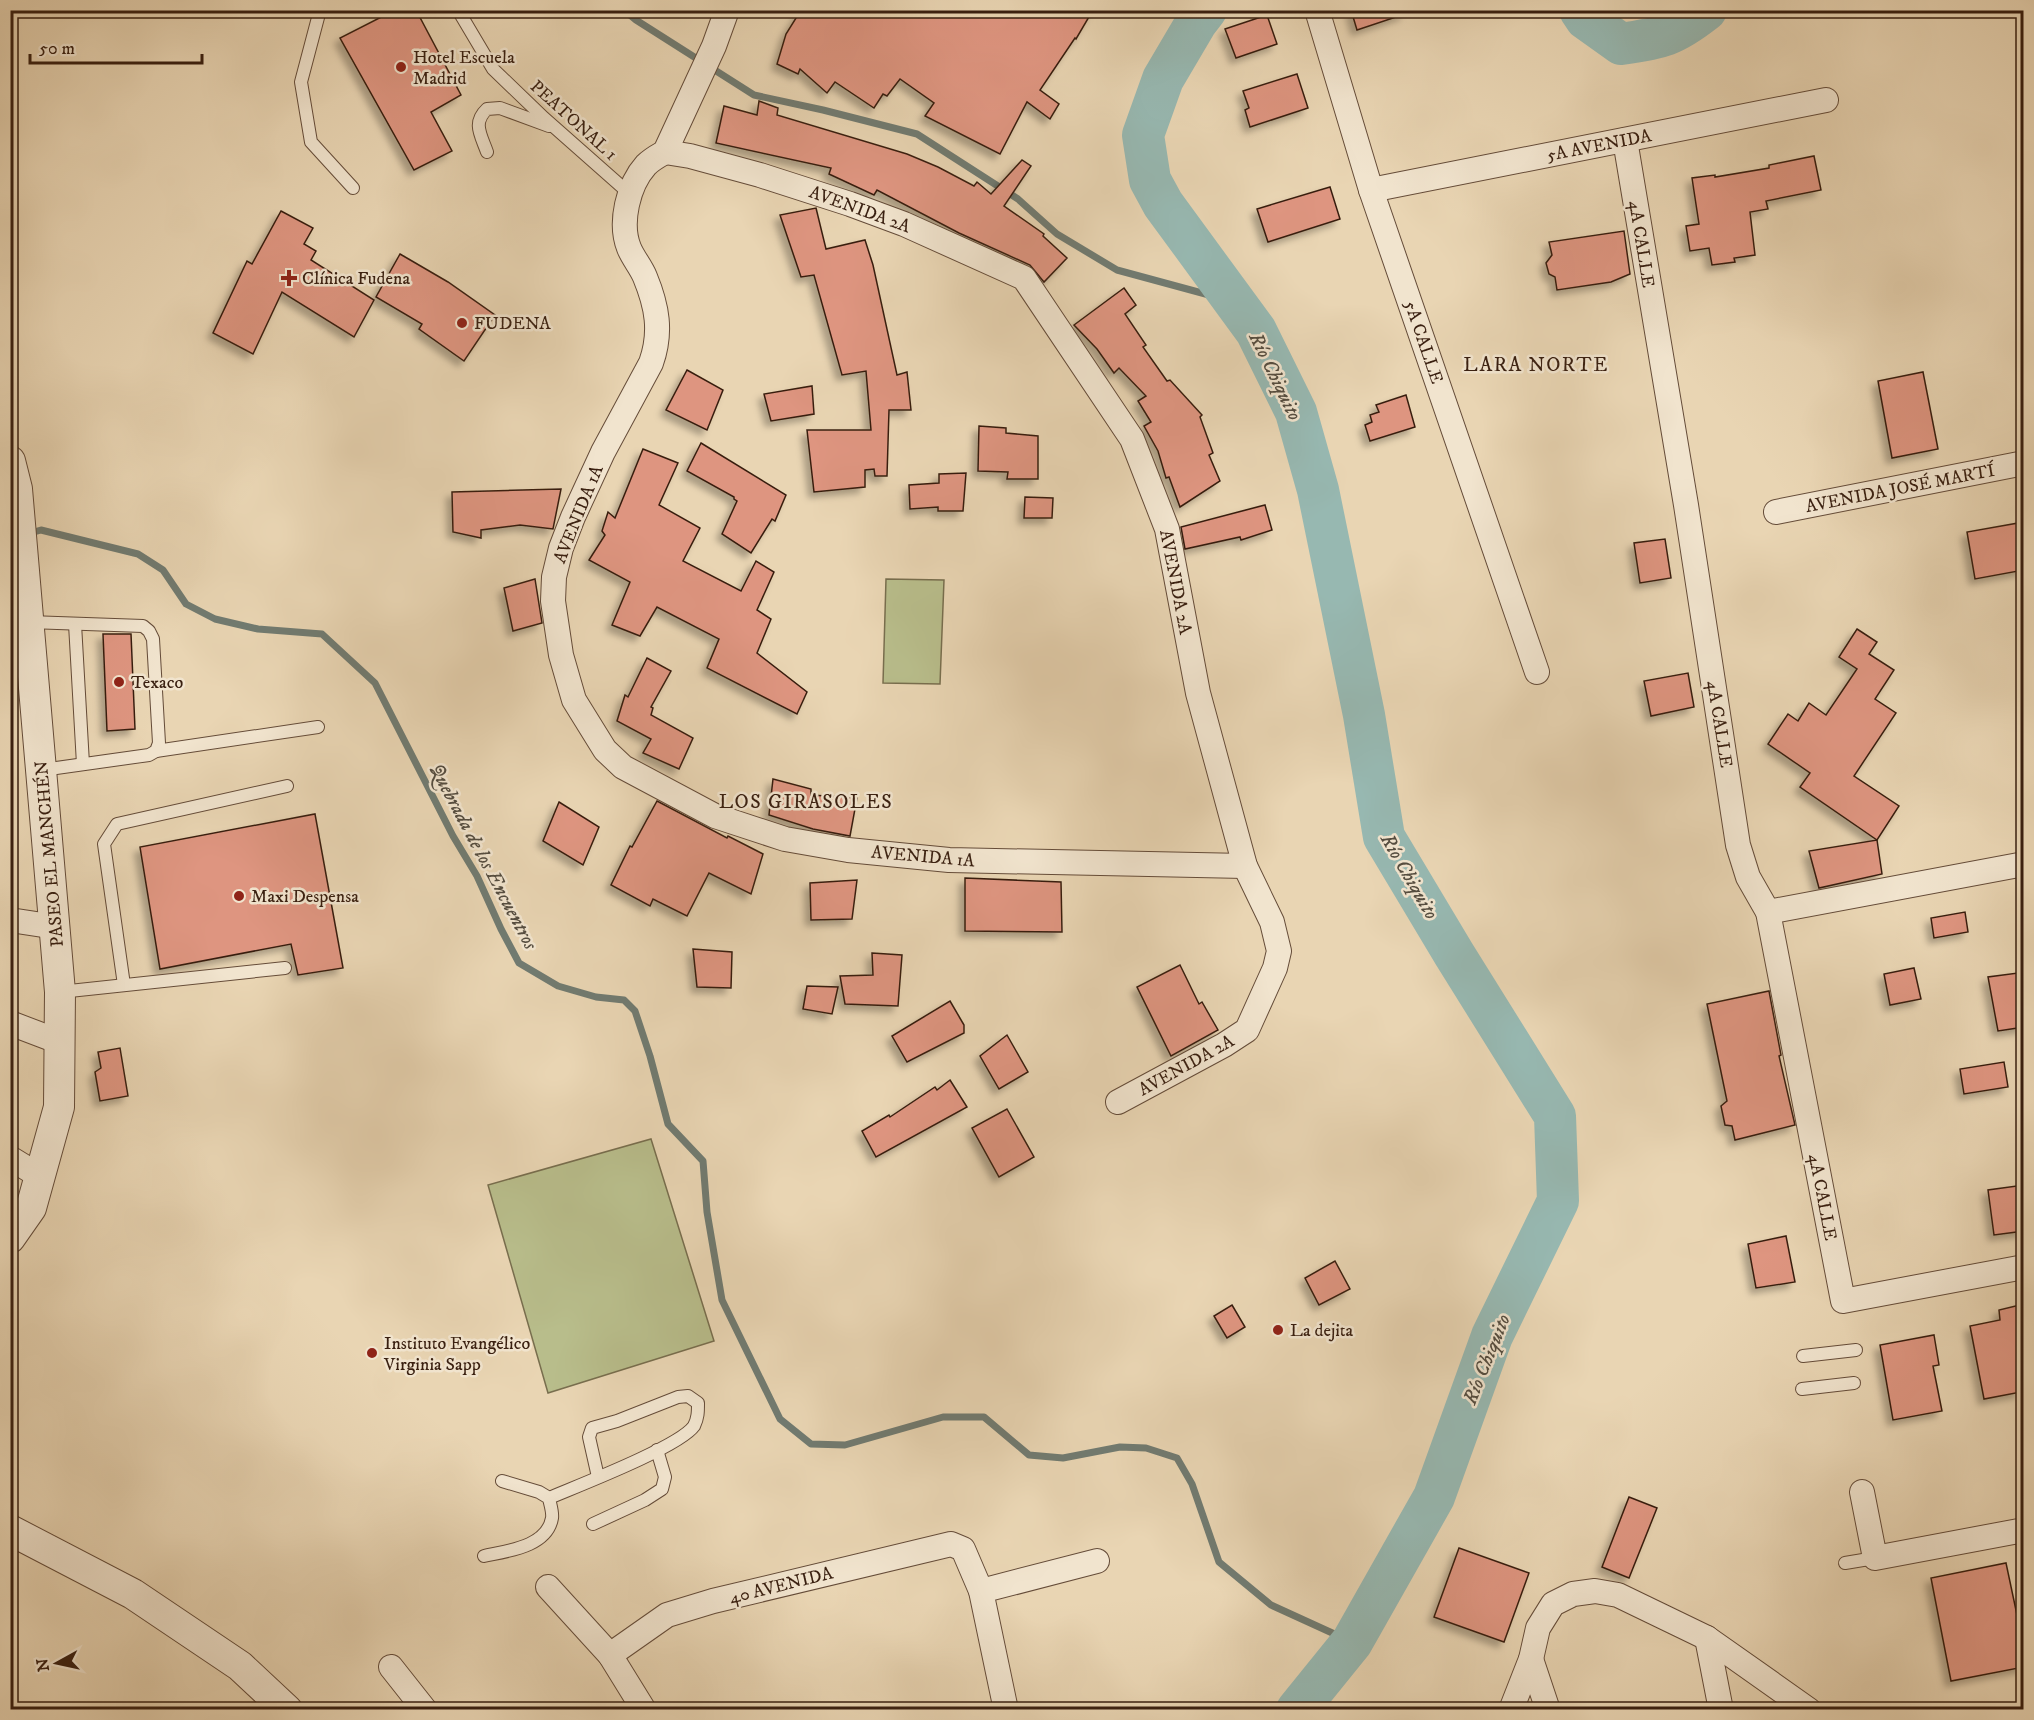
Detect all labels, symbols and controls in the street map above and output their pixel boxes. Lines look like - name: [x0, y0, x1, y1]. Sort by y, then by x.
- scale bar: [30, 27, 202, 65]
- text: 50 m: [39, 38, 75, 60]
- place label: Hotel Escuela Madrid: [413, 47, 515, 90]
- marker: Hotel Escuela Madrid: [394, 60, 408, 74]
- street label: PEATONAL 1: [525, 76, 621, 166]
- street label: 5A AVENIDA: [1545, 125, 1654, 167]
- street label: AVENIDA 2A: [806, 181, 914, 239]
- street label: 4A CALLE: [1623, 199, 1659, 289]
- place label: Clínica Fudena: [302, 268, 410, 290]
- marker: Clínica Fudena: [280, 269, 298, 287]
- street label: 5A CALLE: [1399, 298, 1448, 387]
- place label: FUDENA: [474, 313, 551, 335]
- marker: FUDENA: [455, 316, 469, 330]
- water label: Río Chiquito: [1242, 328, 1307, 425]
- district label: LARA NORTE: [1463, 353, 1609, 378]
- street label: AVENIDA JOSÉ MARTÍ: [1803, 459, 1998, 518]
- street label: AVENIDA 1A: [549, 462, 609, 567]
- street label: AVENIDA 2A: [1154, 528, 1196, 637]
- place label: Texaco: [131, 672, 184, 694]
- marker: Texaco: [112, 675, 126, 689]
- street label: 4A CALLE: [1701, 679, 1737, 769]
- water label: Quebrada de los Encuentros: [423, 759, 543, 955]
- street label: PASEO EL MANCHÉN: [31, 760, 69, 948]
- district label: LOS GIRASOLES: [719, 790, 893, 815]
- water label: Río Chiquito: [1374, 828, 1443, 924]
- street label: AVENIDA 1A: [870, 842, 976, 873]
- place label: Maxi Despensa: [251, 886, 359, 908]
- marker: Maxi Despensa: [232, 889, 246, 903]
- street label: AVENIDA 2A: [1135, 1030, 1239, 1101]
- street label: 4A CALLE: [1803, 1152, 1841, 1243]
- water label: Río Chiquito: [1458, 1311, 1517, 1409]
- place label: La dejita: [1290, 1320, 1354, 1342]
- marker: La dejita: [1271, 1323, 1285, 1337]
- place label: Instituto Evangélico Virginia Sapp: [383, 1333, 530, 1376]
- marker: Instituto Evangélico Virginia Sapp: [365, 1346, 379, 1360]
- street label: 40 AVENIDA: [727, 1562, 836, 1609]
- north arrow: [27, 1633, 87, 1693]
- text: N: [32, 1657, 54, 1673]

